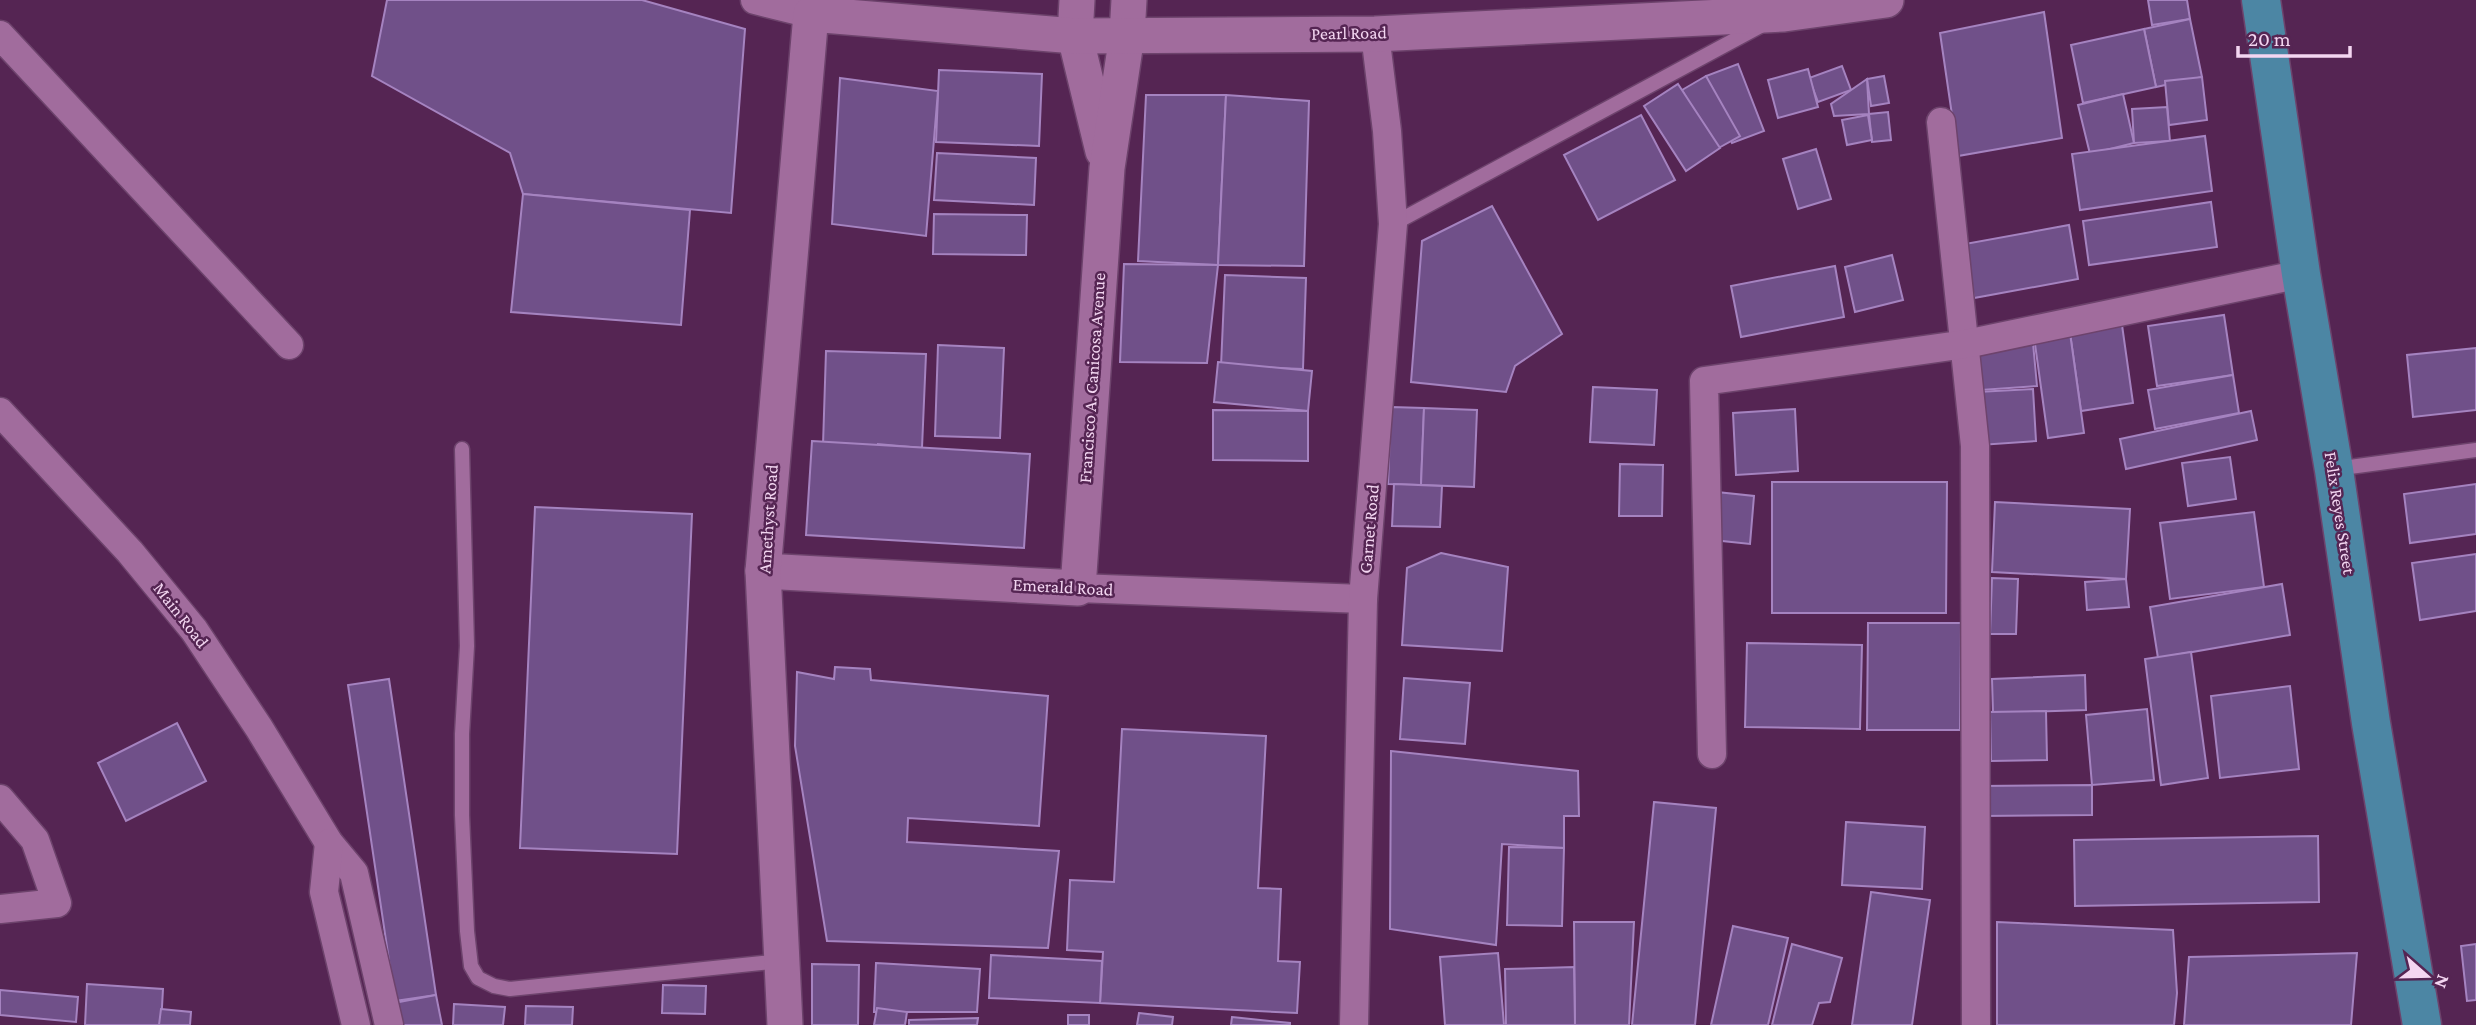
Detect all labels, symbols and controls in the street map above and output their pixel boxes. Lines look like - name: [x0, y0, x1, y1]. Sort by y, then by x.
- scale bar: [2238, 14, 2350, 58]
- street label: Pearl Road: [1311, 22, 1388, 44]
- text: 20 m: [2248, 27, 2291, 51]
- street label: Francisco A. Canicosa Avenue: [1075, 272, 1109, 484]
- street label: Felix Reyes Street: [2320, 450, 2360, 577]
- street label: Amethyst Road: [754, 463, 782, 574]
- street label: Garnet Road: [1355, 483, 1383, 574]
- street label: Emerald Road: [1012, 574, 1114, 600]
- street label: Main Road: [149, 578, 213, 652]
- north arrow: [2392, 941, 2462, 1011]
- text: N: [2430, 972, 2455, 991]

